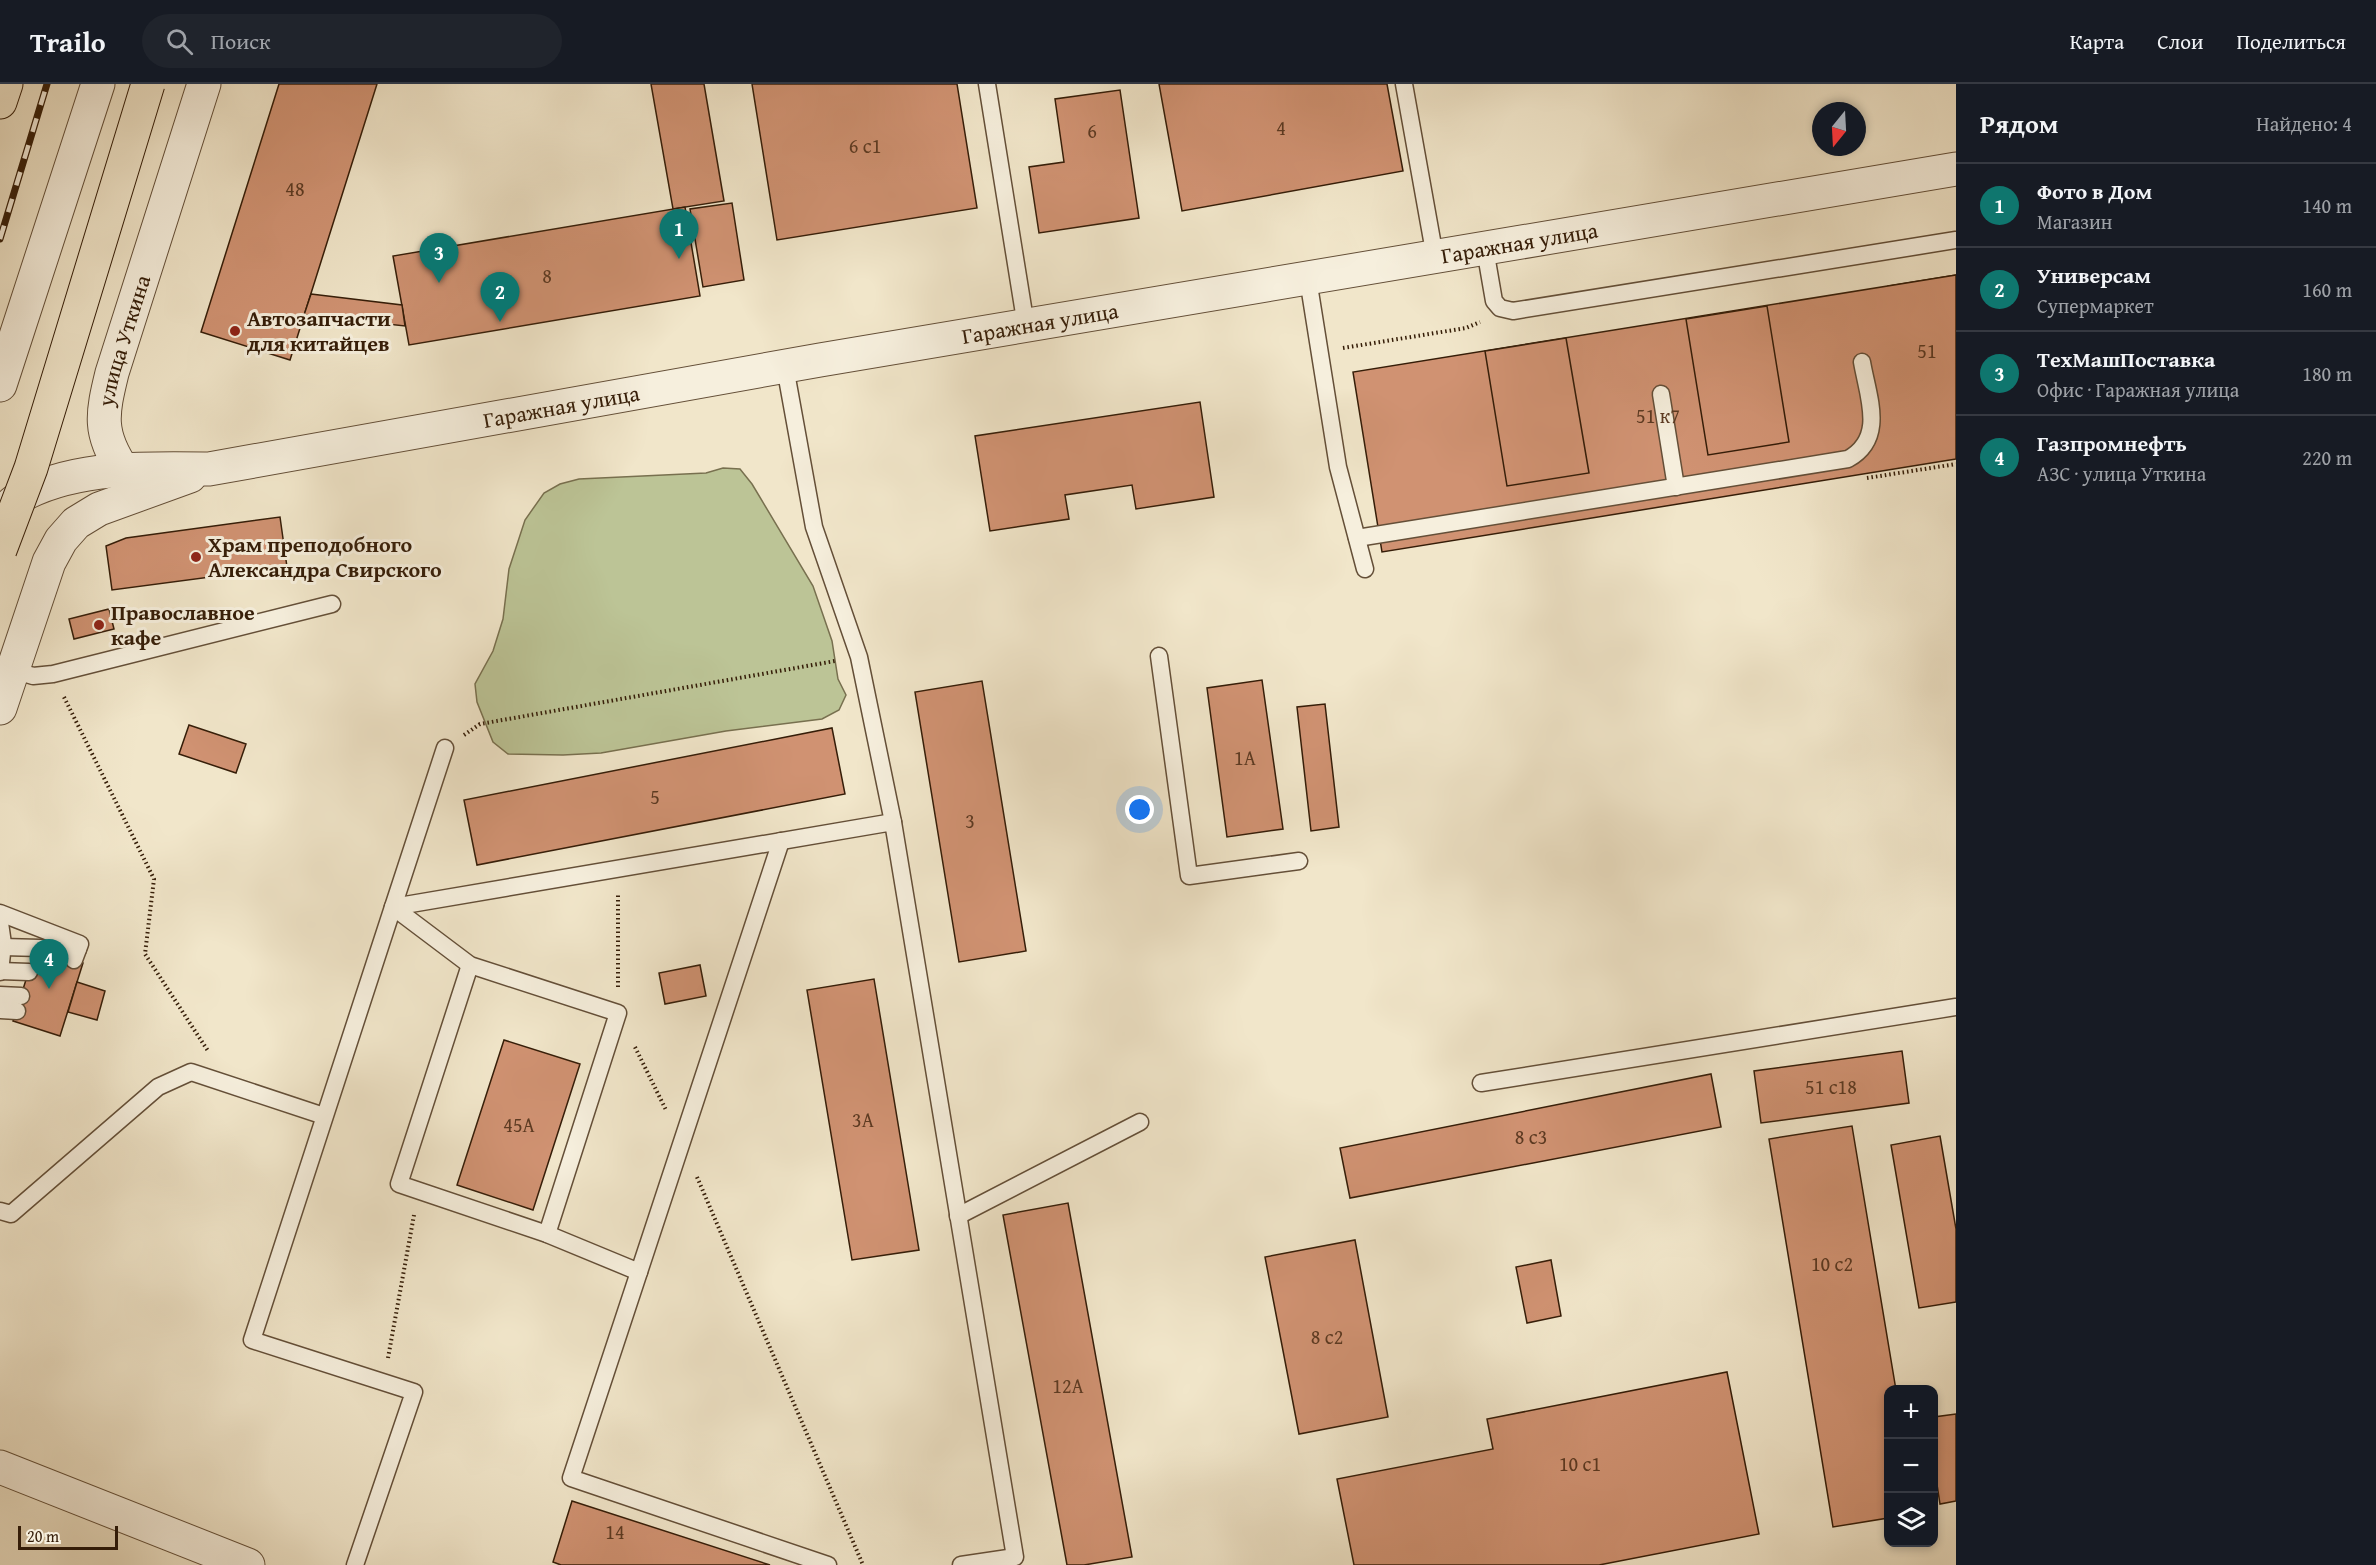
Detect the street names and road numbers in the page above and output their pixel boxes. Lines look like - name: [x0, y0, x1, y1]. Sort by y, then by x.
- street label: Гаражная улица: [1439, 213, 1601, 271]
- street label: улица Уткина: [89, 270, 158, 410]
- street label: Гаражная улица: [959, 294, 1121, 352]
- street label: Гаражная улица: [481, 376, 643, 436]

